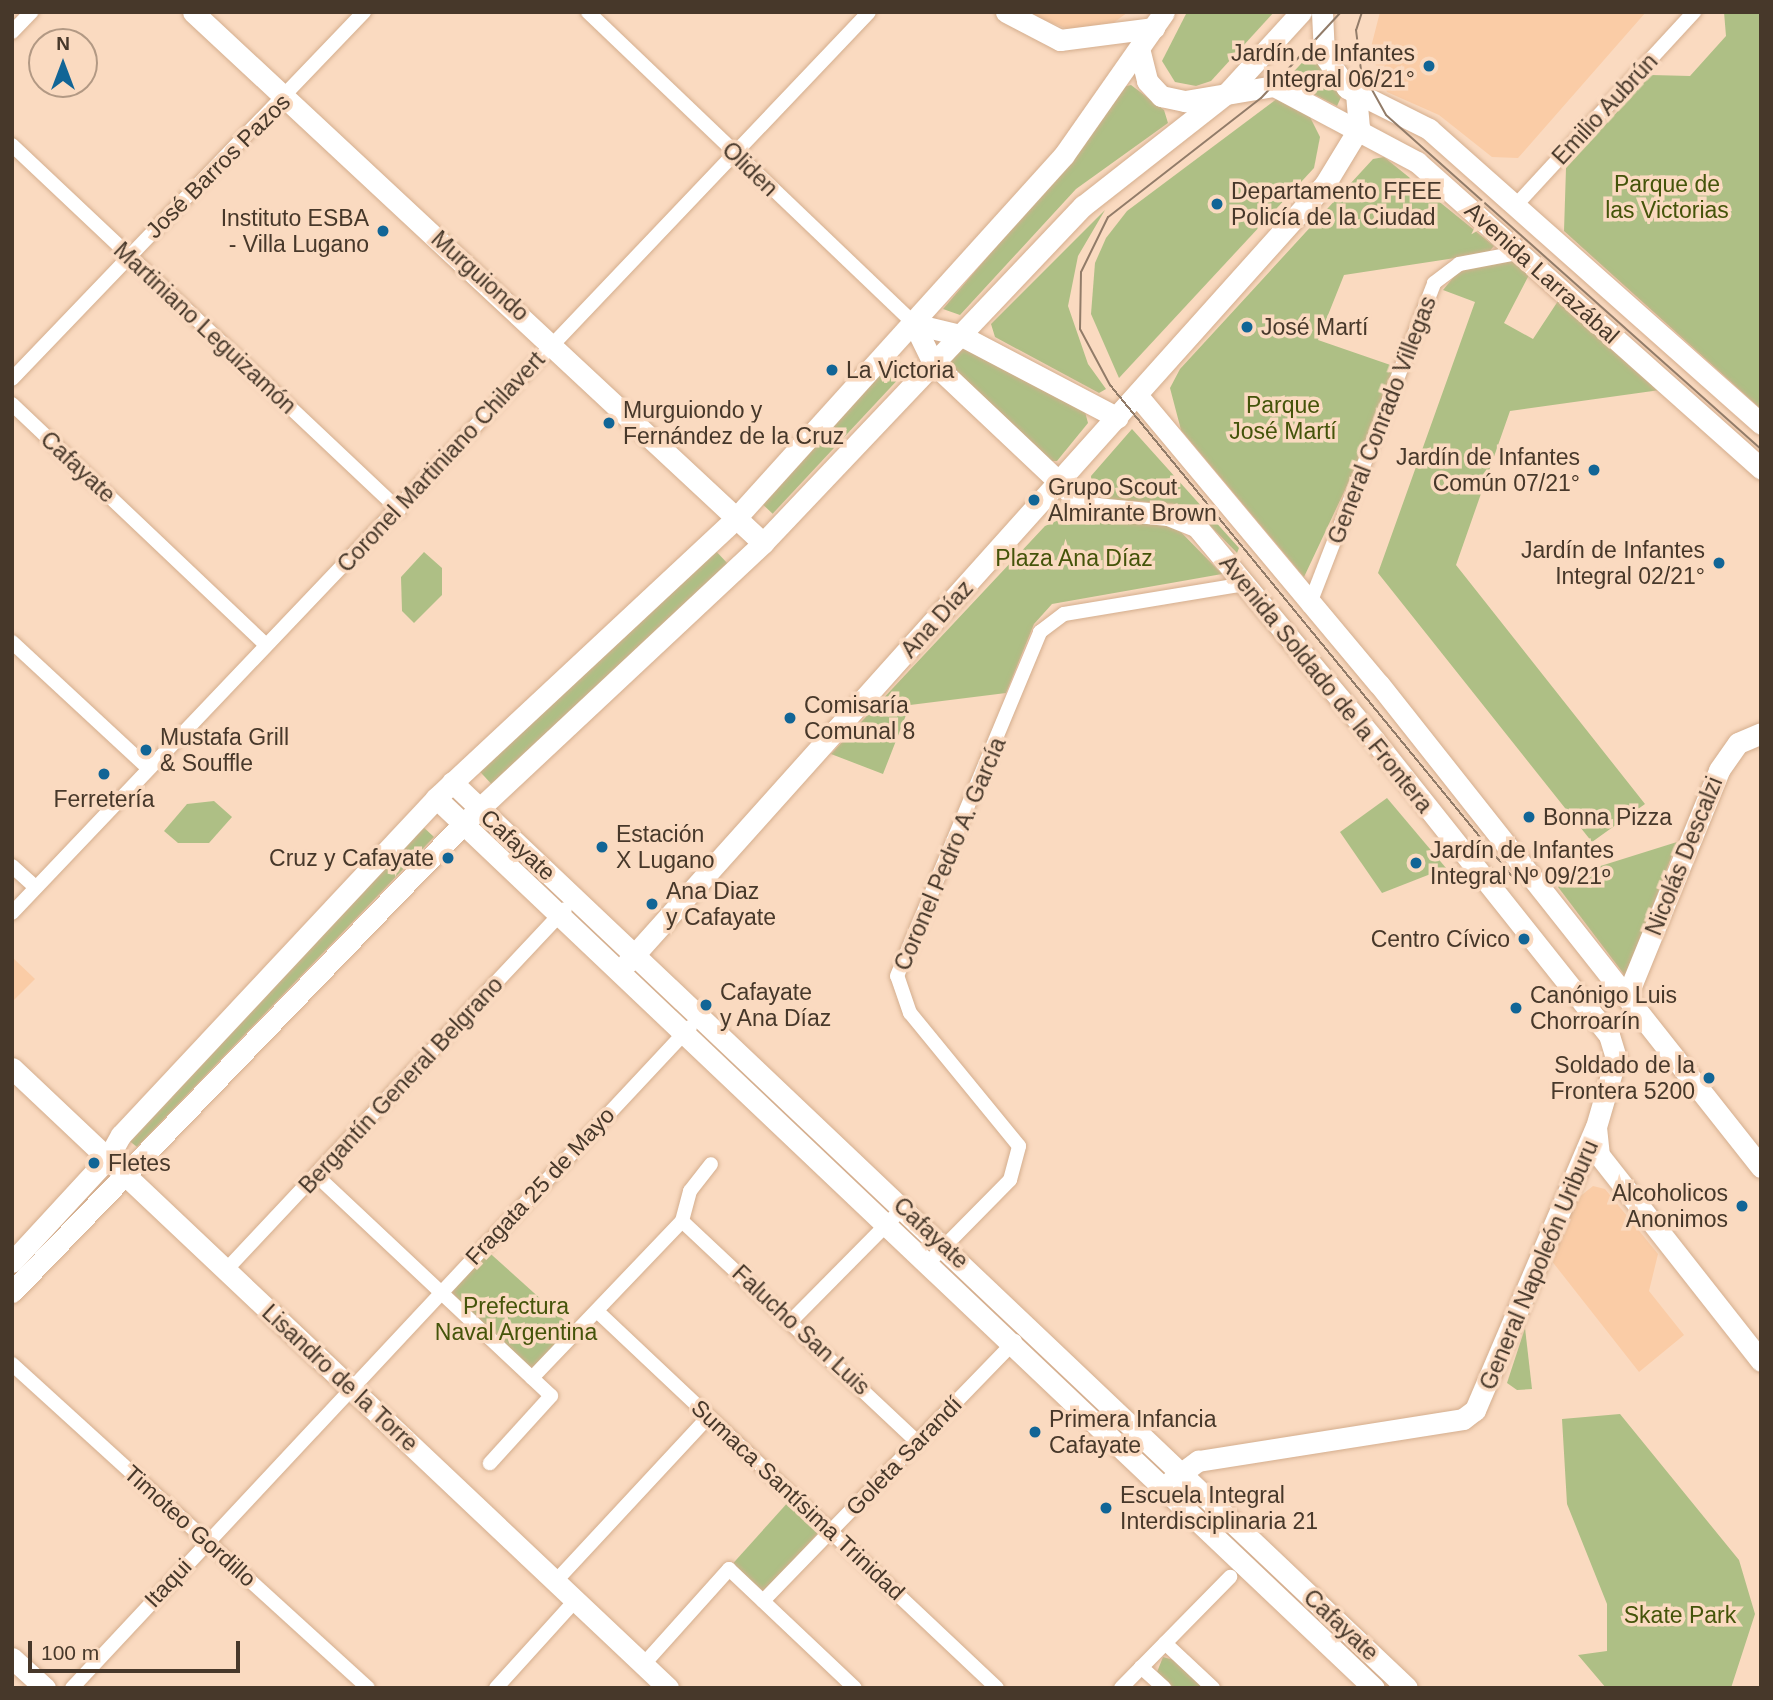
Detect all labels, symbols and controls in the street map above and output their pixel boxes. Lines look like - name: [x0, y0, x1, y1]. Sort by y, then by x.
- north arrow: [28, 28, 98, 98]
- text: N: [56, 33, 70, 54]
- place label: Jardín de Infantes Integral 06/21°: [1231, 39, 1415, 93]
- street label: Emilio Aubrún: [1546, 47, 1664, 171]
- marker: Jardín de Infantes Integral 06/21°: [1421, 58, 1437, 74]
- street label: José Barros Pazos: [140, 88, 296, 244]
- street label: Oliden: [717, 136, 783, 202]
- park label: Parque de las Victorias: [1605, 170, 1729, 224]
- place label: Departamento FFEE Policía de la Ciudad: [1231, 177, 1442, 231]
- marker: Departamento FFEE Policía de la Ciudad: [1209, 196, 1225, 212]
- street label: Avenida Larrazábal: [1459, 197, 1625, 349]
- place label: Instituto ESBA - Villa Lugano: [221, 204, 369, 258]
- marker: Instituto ESBA - Villa Lugano: [375, 223, 391, 239]
- street label: Murguiondo: [426, 225, 534, 327]
- street label: Martiniano Leguizamón: [108, 236, 302, 420]
- street label: General Conrado Villegas: [1322, 292, 1442, 548]
- place label: José Martí: [1261, 313, 1368, 341]
- marker: José Martí: [1239, 319, 1255, 335]
- street label: Coronel Martiniano Chilavert: [332, 346, 550, 578]
- place label: La Victoria: [846, 356, 954, 384]
- marker: La Victoria: [824, 362, 840, 378]
- park label: Parque José Martí: [1229, 391, 1337, 445]
- place label: Murguiondo y Fernández de la Cruz: [623, 396, 844, 450]
- marker: Murguiondo y Fernández de la Cruz: [601, 415, 617, 431]
- street label: Cafayate: [35, 426, 121, 508]
- place label: Jardín de Infantes Común 07/21°: [1396, 443, 1580, 497]
- marker: Jardín de Infantes Común 07/21°: [1586, 462, 1602, 478]
- place label: Grupo Scout Almirante Brown: [1048, 473, 1217, 527]
- marker: Grupo Scout Almirante Brown: [1026, 492, 1042, 508]
- place label: Jardín de Infantes Integral 02/21°: [1521, 536, 1705, 590]
- park label: Plaza Ana Díaz: [995, 544, 1153, 572]
- street label: Avenida Soldado de la Frontera: [1214, 550, 1438, 818]
- marker: Jardín de Infantes Integral 02/21°: [1711, 555, 1727, 571]
- street label: Ana Díaz: [895, 575, 979, 663]
- place label: Comisaría Comunal 8: [804, 691, 915, 745]
- marker: Comisaría Comunal 8: [782, 710, 798, 726]
- place label: Mustafa Grill & Souffle: [160, 723, 289, 777]
- street label: Coronel Pedro A. García: [888, 733, 1012, 975]
- marker: Mustafa Grill & Souffle: [138, 742, 154, 758]
- marker: Ferretería: [96, 766, 112, 782]
- street label: Nicolás Descalzi: [1640, 773, 1728, 939]
- place label: Ferretería: [54, 785, 154, 813]
- place label: Bonna Pizza: [1543, 803, 1672, 831]
- street label: Cafayate: [475, 804, 561, 886]
- marker: Bonna Pizza: [1521, 809, 1537, 825]
- place label: Estación X Lugano: [616, 820, 714, 874]
- place label: Jardín de Infantes Integral Nº 09/21º: [1430, 836, 1614, 890]
- marker: Estación X Lugano: [594, 839, 610, 855]
- place label: Cruz y Cafayate: [269, 844, 434, 872]
- marker: Cruz y Cafayate: [440, 850, 456, 866]
- marker: Jardín de Infantes Integral Nº 09/21º: [1408, 855, 1424, 871]
- place label: Ana Diaz y Cafayate: [666, 877, 776, 931]
- marker: Ana Diaz y Cafayate: [644, 896, 660, 912]
- place label: Centro Cívico: [1371, 925, 1510, 953]
- marker: Centro Cívico: [1516, 931, 1532, 947]
- street label: Bergantín General Belgrano: [293, 971, 509, 1199]
- place label: Cafayate y Ana Díaz: [720, 978, 832, 1032]
- place label: Canónigo Luis Chorroarín: [1530, 981, 1677, 1035]
- marker: Cafayate y Ana Díaz: [698, 997, 714, 1013]
- marker: Canónigo Luis Chorroarín: [1508, 1000, 1524, 1016]
- place label: Soldado de la Frontera 5200: [1551, 1051, 1695, 1105]
- marker: Soldado de la Frontera 5200: [1701, 1070, 1717, 1086]
- street label: Fragata 25 de Mayo: [460, 1101, 620, 1271]
- street label: General Napoleón Uriburu: [1474, 1136, 1604, 1394]
- place label: Fletes: [108, 1149, 171, 1177]
- marker: Fletes: [86, 1155, 102, 1171]
- place label: Alcoholicos Anonimos: [1612, 1179, 1728, 1233]
- street label: Cafayate: [888, 1192, 974, 1274]
- marker: Alcoholicos Anonimos: [1734, 1198, 1750, 1214]
- street label: Falucho San Luis: [727, 1259, 875, 1401]
- park label: Prefectura Naval Argentina: [434, 1292, 598, 1346]
- street label: Lisandro de la Torre: [256, 1299, 424, 1457]
- street label: Goleta Sarandí: [840, 1391, 968, 1521]
- street label: Sumaca Santísima Trinidad: [686, 1394, 910, 1606]
- place label: Primera Infancia Cafayate: [1049, 1405, 1216, 1459]
- marker: Primera Infancia Cafayate: [1027, 1424, 1043, 1440]
- street label: Timoteo Gordillo: [118, 1460, 262, 1592]
- place label: Escuela Integral Interdisciplinaria 21: [1120, 1481, 1318, 1535]
- marker: Escuela Integral Interdisciplinaria 21: [1098, 1500, 1114, 1516]
- street label: Itaqui: [139, 1553, 197, 1613]
- street label: Cafayate: [1298, 1584, 1384, 1666]
- park label: Skate Park: [1624, 1601, 1736, 1629]
- scale bar: [32, 1626, 243, 1670]
- text: 100 m: [41, 1641, 99, 1664]

